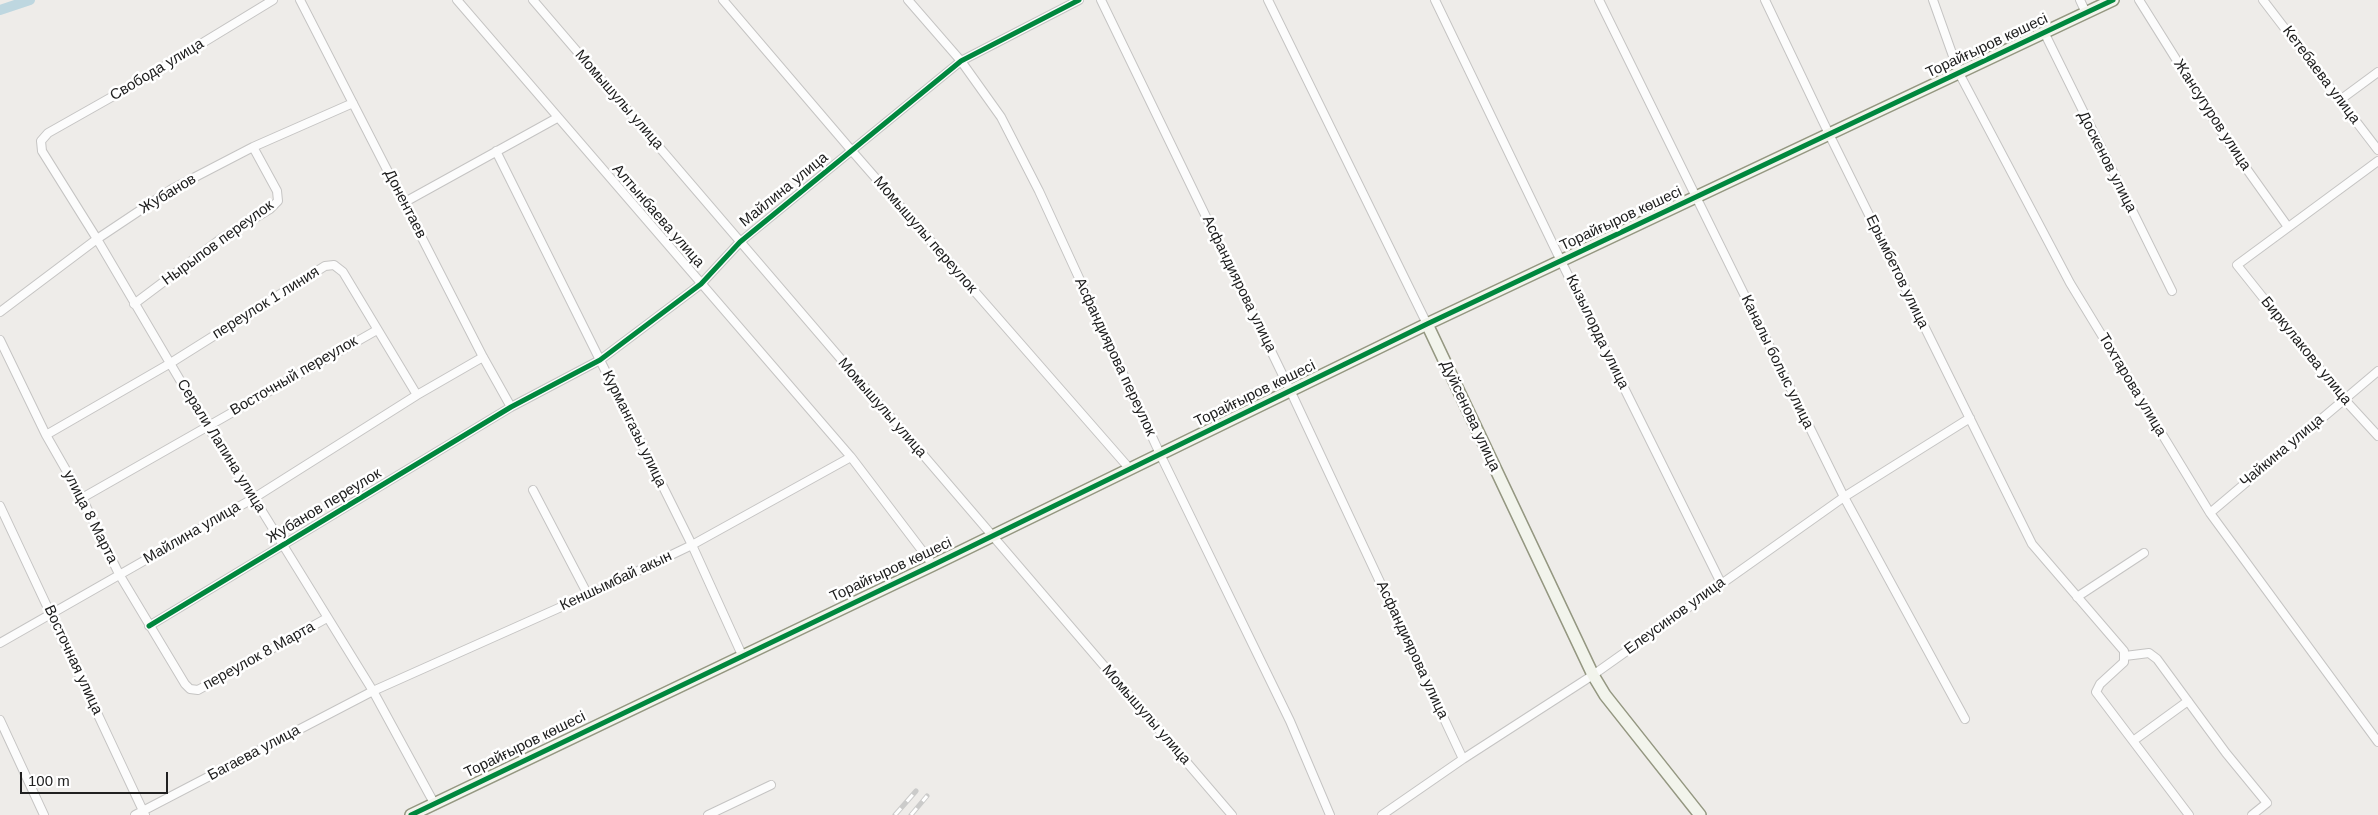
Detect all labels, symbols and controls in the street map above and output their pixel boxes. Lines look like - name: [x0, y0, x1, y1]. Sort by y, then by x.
- street label: Торайғыров көшесі: [1923, 10, 2051, 82]
- street label: Кетебаева улица: [2278, 22, 2364, 128]
- street label: Свобода улица: [107, 35, 207, 105]
- street label: Момышулы улица: [571, 46, 667, 154]
- street label: Жансугуров улица: [2169, 56, 2255, 174]
- street label: Доскенов улица: [2074, 108, 2140, 216]
- street label: Майлина улица: [736, 149, 832, 231]
- street label: Алтынбаева улица: [608, 161, 708, 271]
- street label: Донентаев: [380, 167, 430, 241]
- street label: Жубанов: [137, 170, 199, 218]
- street label: Момышулы переулок: [869, 173, 981, 297]
- street label: Торайғыров көшесі: [1557, 183, 1685, 255]
- street label: Нырыпов переулок: [159, 197, 277, 289]
- street label: Ерымбетов улица: [1862, 212, 1932, 332]
- street label: Асфандиярова улица: [1198, 213, 1280, 355]
- street label: переулок 1 линия: [209, 263, 323, 343]
- street label: Кызылорда улица: [1562, 272, 1632, 392]
- street label: Асфандиярова переулок: [1070, 275, 1160, 439]
- street label: Каналы болыс улица: [1737, 292, 1817, 432]
- street label: Биркулакова улица: [2257, 293, 2355, 409]
- street label: Тохтарова улица: [2094, 330, 2170, 440]
- street label: Восточный переулок: [227, 332, 361, 420]
- street label: Момышулы улица: [834, 354, 930, 462]
- street label: Торайғыров көшесі: [1191, 357, 1319, 431]
- street label: Дуйсенова улица: [1436, 358, 1504, 474]
- street label: Курмангазы улица: [598, 368, 670, 490]
- street label: Серали Лапина улица: [173, 376, 269, 516]
- street label: Чайкина улица: [2236, 411, 2328, 491]
- street label: Жубанов переулок: [263, 465, 385, 547]
- street label: улица 8 Марта: [59, 467, 121, 567]
- street label: Майлина улица: [140, 498, 244, 568]
- street label: Торайғыров көшесі: [827, 534, 955, 606]
- street label: Кеншымбай акын: [557, 547, 675, 615]
- street label: Елеусинов улица: [1621, 573, 1729, 659]
- street label: Асфандиярова улица: [1372, 578, 1452, 722]
- street label: Восточная улица: [40, 602, 106, 718]
- street label: переулок 8 Марта: [200, 618, 318, 694]
- street label: Момышулы улица: [1098, 661, 1194, 769]
- street label: Торайғыров көшесі: [461, 708, 589, 782]
- street label: Багаева улица: [205, 721, 303, 785]
- scale bar: [22, 762, 170, 794]
- text: 100 m: [28, 772, 70, 789]

